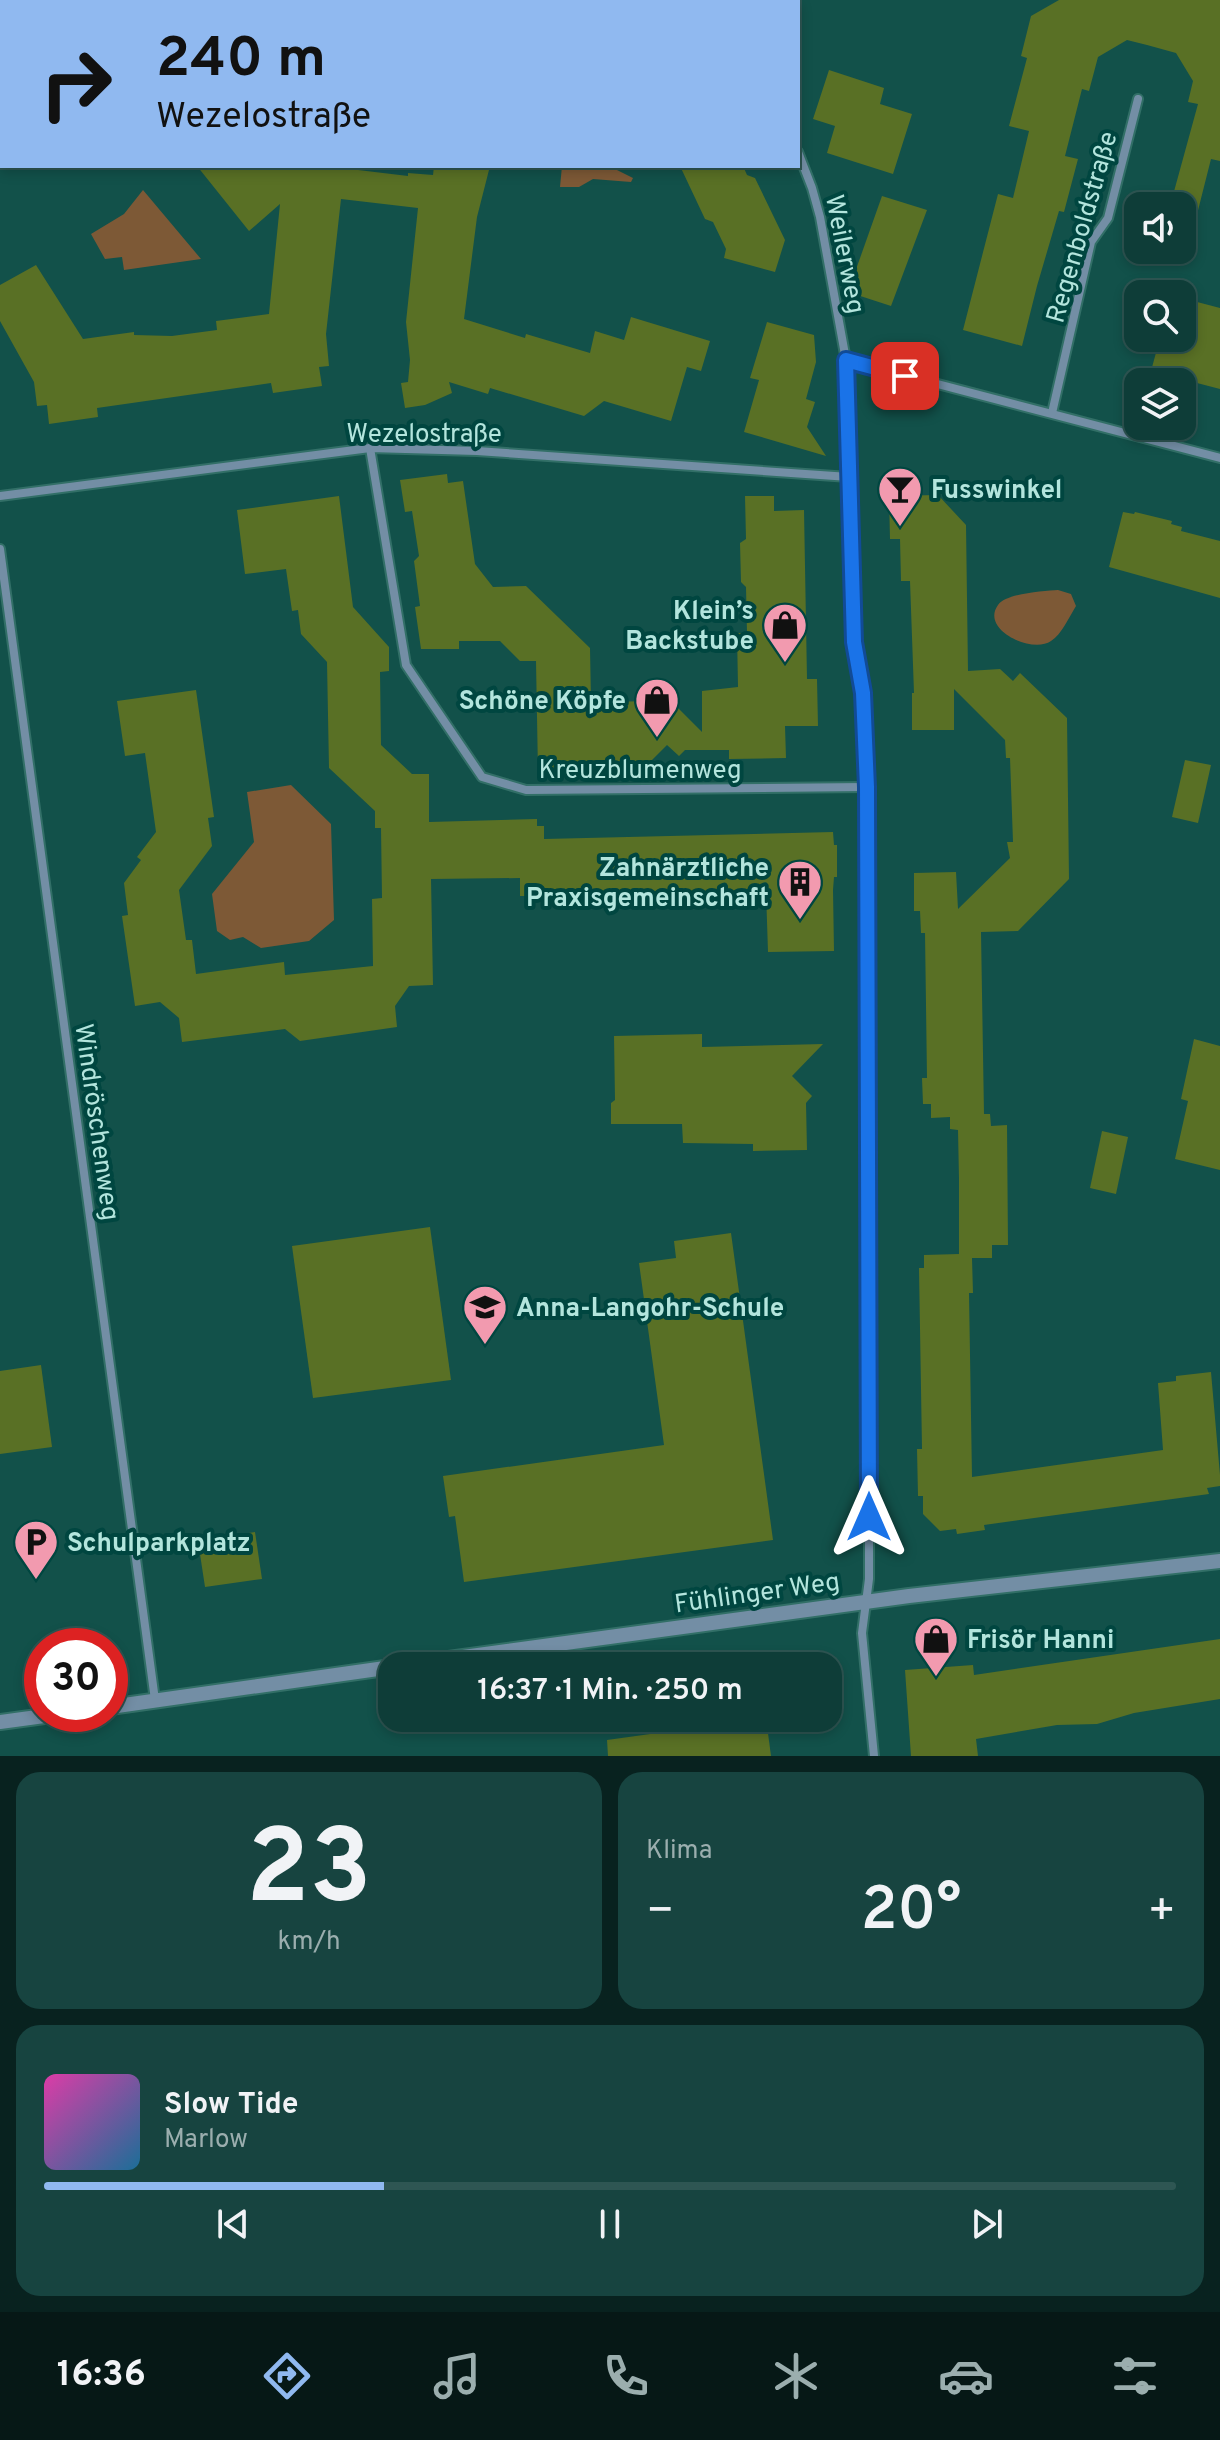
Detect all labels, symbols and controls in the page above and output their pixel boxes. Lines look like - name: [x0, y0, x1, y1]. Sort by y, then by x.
- text: 240 m: [156, 26, 326, 96]
- icon: right: [24, 32, 128, 136]
- text: Wezelostraße: [156, 95, 371, 141]
- street label: Regenboldstraße: [1040, 128, 1127, 327]
- street label: Weilerweg: [816, 192, 871, 317]
- map controls: [1124, 192, 1196, 440]
- button: sound: [1124, 192, 1196, 264]
- button: search: [1124, 280, 1196, 352]
- pin: [871, 342, 939, 410]
- icon: arrive: [883, 354, 927, 398]
- button: layers: [1124, 368, 1196, 440]
- street label: Wezelostraße: [346, 419, 502, 452]
- bar icon: Fusswinkel: [876, 465, 924, 528]
- place label: Fusswinkel: [931, 475, 1062, 508]
- place label: Klein’s Backstube: [625, 596, 754, 659]
- shop icon: Klein’s Backstube: [761, 601, 809, 664]
- shop icon: Schöne Köpfe: [633, 676, 681, 739]
- place label: Schöne Köpfe: [459, 686, 626, 719]
- street label: Kreuzblumenweg: [538, 755, 742, 788]
- place label: Zahnärztliche Praxisgemeinschaft: [526, 853, 769, 916]
- building icon: Zahnärztliche Praxisgemeinschaft: [776, 858, 824, 921]
- street label: Windröschenweg: [65, 1022, 126, 1223]
- school or university icon: Anna-Langohr-Schule: [461, 1283, 509, 1346]
- place label: Anna-Langohr-Schule: [516, 1293, 784, 1326]
- position arrow: [827, 1475, 911, 1559]
- parking icon: Schulparkplatz: [12, 1518, 60, 1581]
- place label: Schulparkplatz: [67, 1528, 251, 1561]
- street label: Fühlinger Weg: [673, 1567, 842, 1622]
- shop icon: Frisör Hanni: [912, 1615, 960, 1678]
- place label: Frisör Hanni: [967, 1625, 1114, 1658]
- speed limit sign: 30: [24, 1628, 128, 1732]
- text: 16:37 · 1 Min. · 250 m: [477, 1673, 743, 1710]
- text: 23: [246, 1808, 372, 1940]
- text: Klima: [646, 1835, 712, 1868]
- text: 20°: [861, 1875, 961, 1951]
- text: −: [646, 1885, 674, 1941]
- text: +: [1148, 1885, 1176, 1941]
- text: km/h: [277, 1926, 341, 1959]
- text: Slow Tide: [164, 2087, 298, 2124]
- text: Marlow: [164, 2124, 248, 2157]
- icon: previous: [211, 2202, 255, 2246]
- icon: pause: [588, 2202, 632, 2246]
- icon: next: [965, 2202, 1009, 2246]
- icon: directions: [259, 2348, 315, 2404]
- icon: music: [429, 2348, 485, 2404]
- icon: phone: [598, 2348, 654, 2404]
- icon: climate: [768, 2348, 824, 2404]
- icon: car: [938, 2348, 994, 2404]
- icon: filters: [1107, 2348, 1163, 2404]
- text: 16:36: [57, 2353, 146, 2399]

